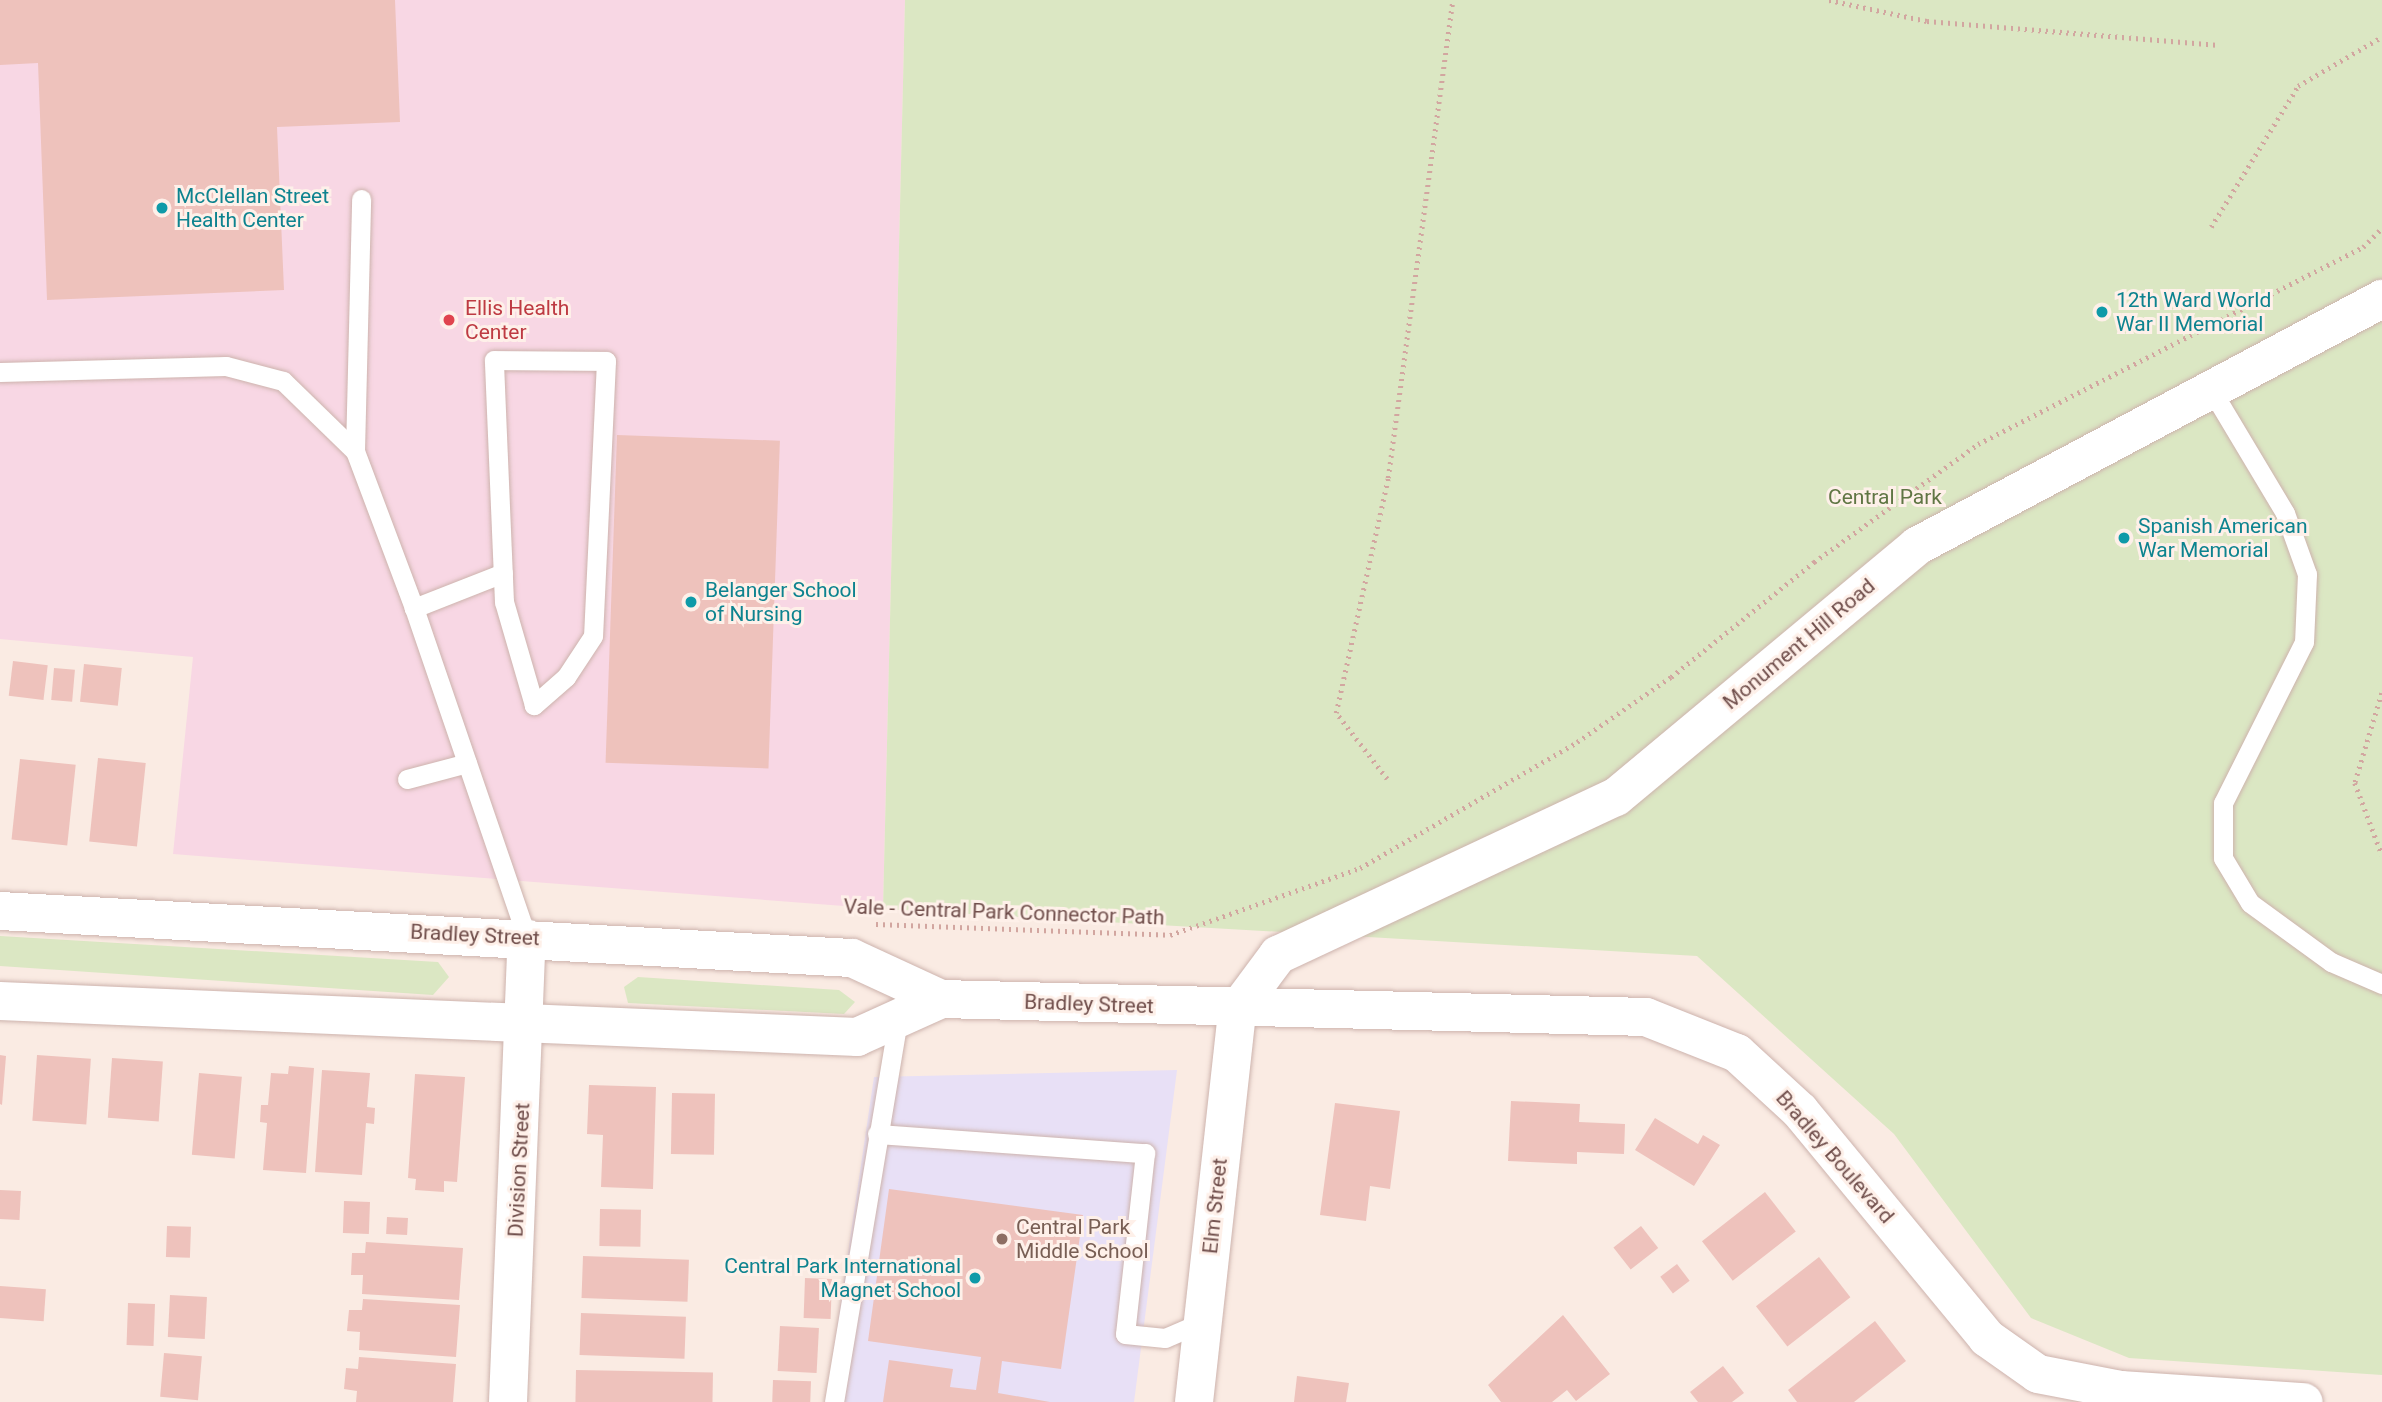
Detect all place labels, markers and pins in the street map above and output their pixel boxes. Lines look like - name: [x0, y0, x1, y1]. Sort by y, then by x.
- place label: McClellan Street Health Center: [176, 183, 329, 233]
- marker: McClellan Street Health Center: [154, 200, 170, 216]
- place label: 12th Ward World War II Memorial: [2116, 287, 2271, 337]
- place label: Ellis Health Center: [465, 295, 569, 345]
- marker: 12th Ward World War II Memorial: [2094, 304, 2110, 320]
- marker: Ellis Health Center: [439, 310, 459, 330]
- place label: Spanish American War Memorial: [2138, 513, 2307, 563]
- marker: Spanish American War Memorial: [2116, 530, 2132, 546]
- place label: Belanger School of Nursing: [705, 577, 857, 627]
- marker: Belanger School of Nursing: [683, 594, 699, 610]
- place label: Central Park Middle School: [1016, 1214, 1149, 1264]
- marker: Central Park Middle School: [994, 1231, 1010, 1247]
- place label: Central Park International Magnet School: [724, 1253, 961, 1303]
- marker: Central Park International Magnet School: [967, 1270, 983, 1286]

